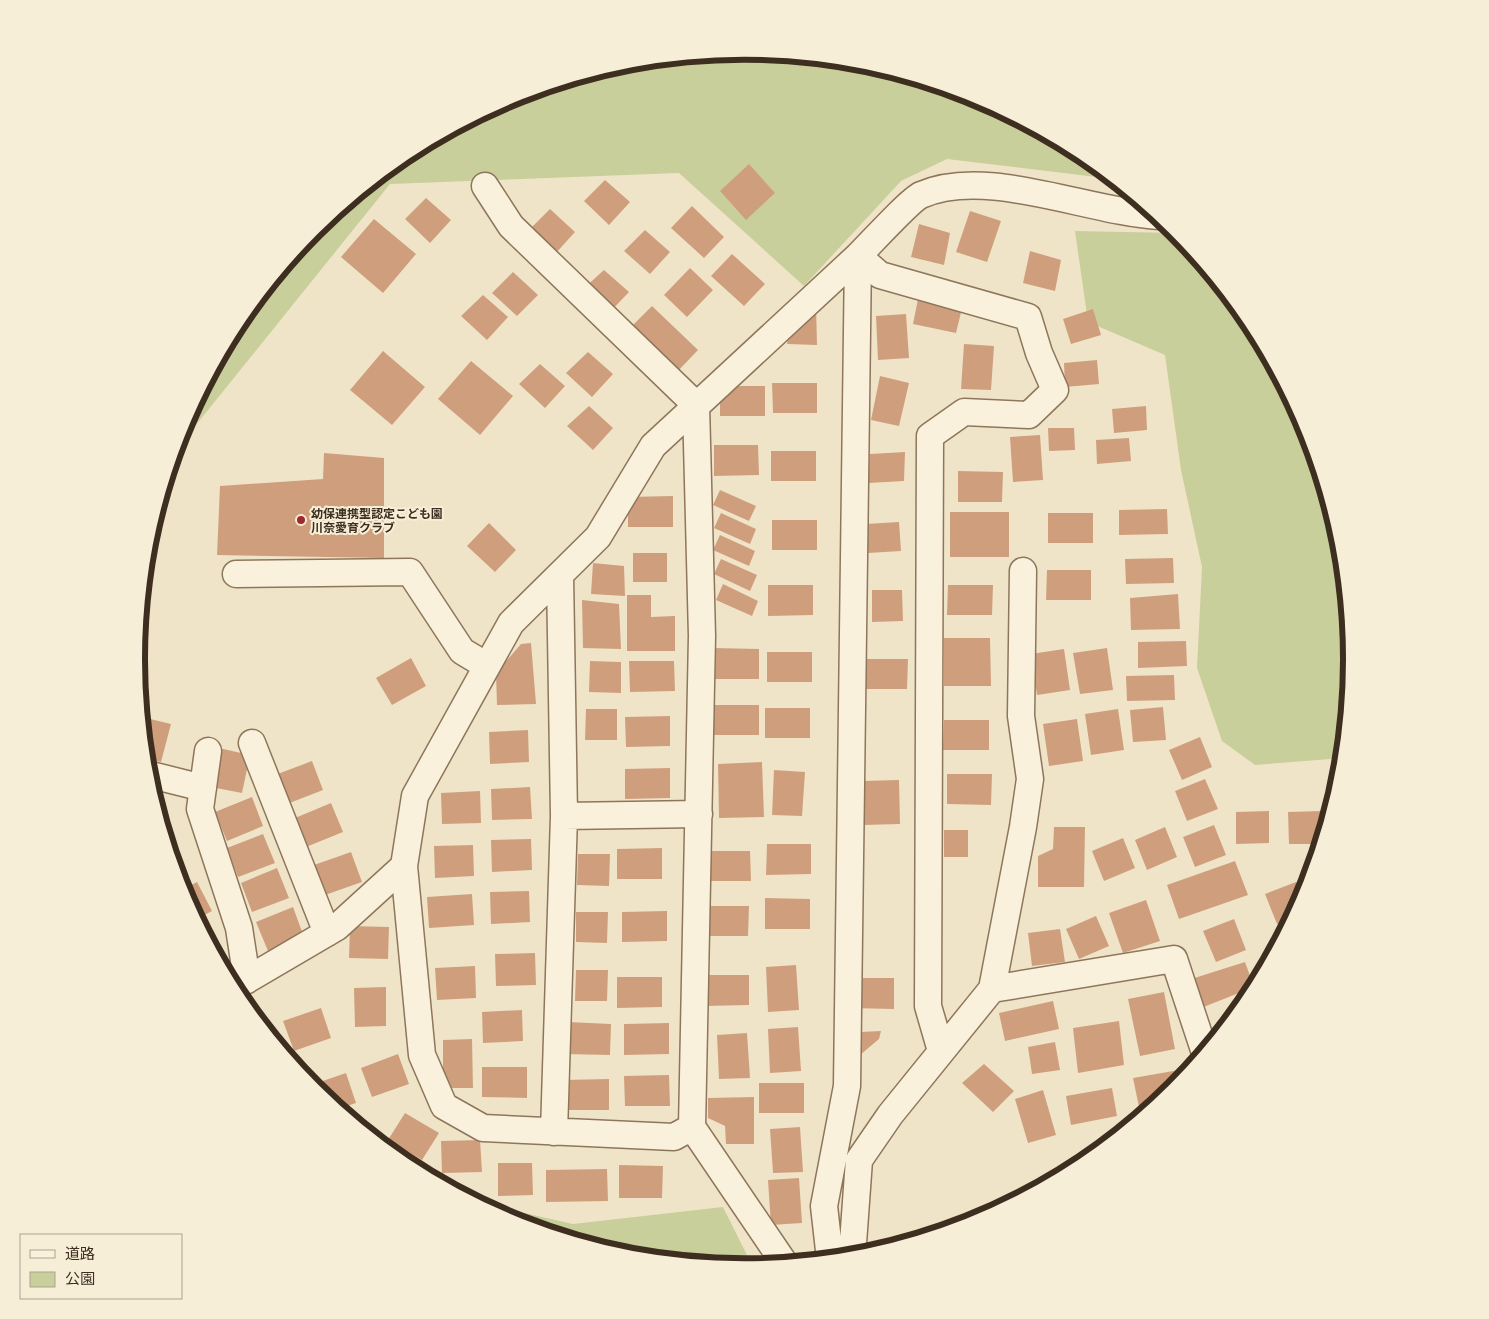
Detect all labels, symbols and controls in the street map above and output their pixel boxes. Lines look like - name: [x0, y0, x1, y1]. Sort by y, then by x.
- place label: 幼保連携型認定こども園 川奈愛育クラブ: [311, 506, 443, 535]
- marker: 幼保連携型認定こども園 川奈愛育クラブ: [295, 514, 307, 526]
- legend: [20, 1234, 182, 1299]
- text: 道路: [65, 1244, 95, 1263]
- text: 公園: [65, 1269, 95, 1288]

